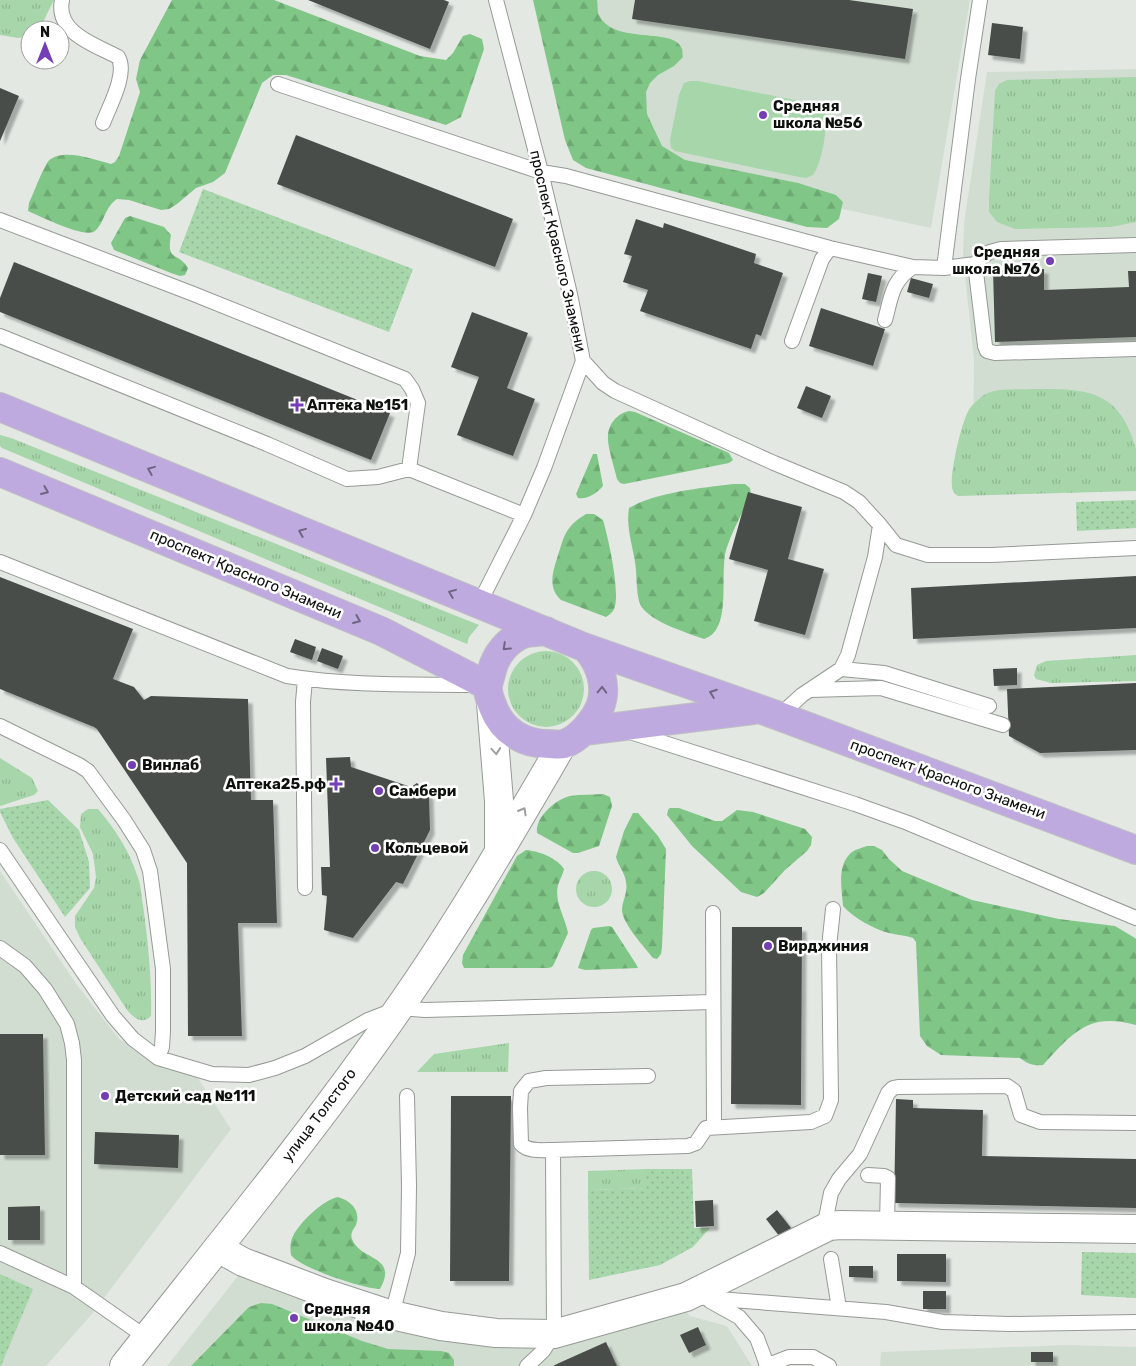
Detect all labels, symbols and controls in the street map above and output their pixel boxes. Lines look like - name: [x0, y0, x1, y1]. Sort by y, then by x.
- north arrow: [20, 20, 70, 70]
- text: N: [40, 24, 50, 41]
- place label: Средняя школа №56: [773, 97, 863, 132]
- marker: Средняя школа №56: [757, 109, 769, 121]
- street label: проспект Красного Знамени: [526, 148, 590, 354]
- place label: Средняя школа №76: [952, 243, 1040, 278]
- marker: Средняя школа №76: [1044, 255, 1056, 267]
- place label: Аптека №151: [307, 396, 408, 414]
- marker: Аптека №151: [291, 399, 303, 411]
- one-way arrow: [148, 466, 156, 476]
- one-way arrow: [40, 485, 49, 495]
- street label: проспект Красного Знамени: [147, 525, 345, 623]
- one-way arrow: [298, 527, 307, 538]
- one-way arrow: [448, 589, 457, 599]
- one-way arrow: [352, 614, 361, 625]
- one-way arrow: [503, 641, 512, 650]
- one-way arrow: [597, 685, 607, 693]
- one-way arrow: [709, 689, 718, 699]
- street label: проспект Красного Знамени: [848, 735, 1048, 823]
- one-way arrow: [490, 747, 501, 755]
- place label: Винлаб: [142, 756, 199, 774]
- marker: Винлаб: [126, 759, 138, 771]
- place label: Аптека25.рф: [226, 775, 326, 793]
- marker: Аптека25.рф: [330, 778, 342, 790]
- place label: Самбери: [389, 782, 456, 800]
- marker: Самбери: [373, 785, 385, 797]
- one-way arrow: [517, 807, 527, 816]
- place label: Кольцевой: [385, 839, 468, 857]
- marker: Кольцевой: [369, 842, 381, 854]
- place label: Вирджиния: [778, 937, 869, 955]
- marker: Вирджиния: [762, 940, 774, 952]
- street label: улица Толстого: [278, 1065, 360, 1165]
- place label: Детский сад №111: [115, 1087, 256, 1105]
- marker: Детский сад №111: [99, 1090, 111, 1102]
- place label: Средняя школа №40: [304, 1300, 394, 1335]
- marker: Средняя школа №40: [288, 1312, 300, 1324]

